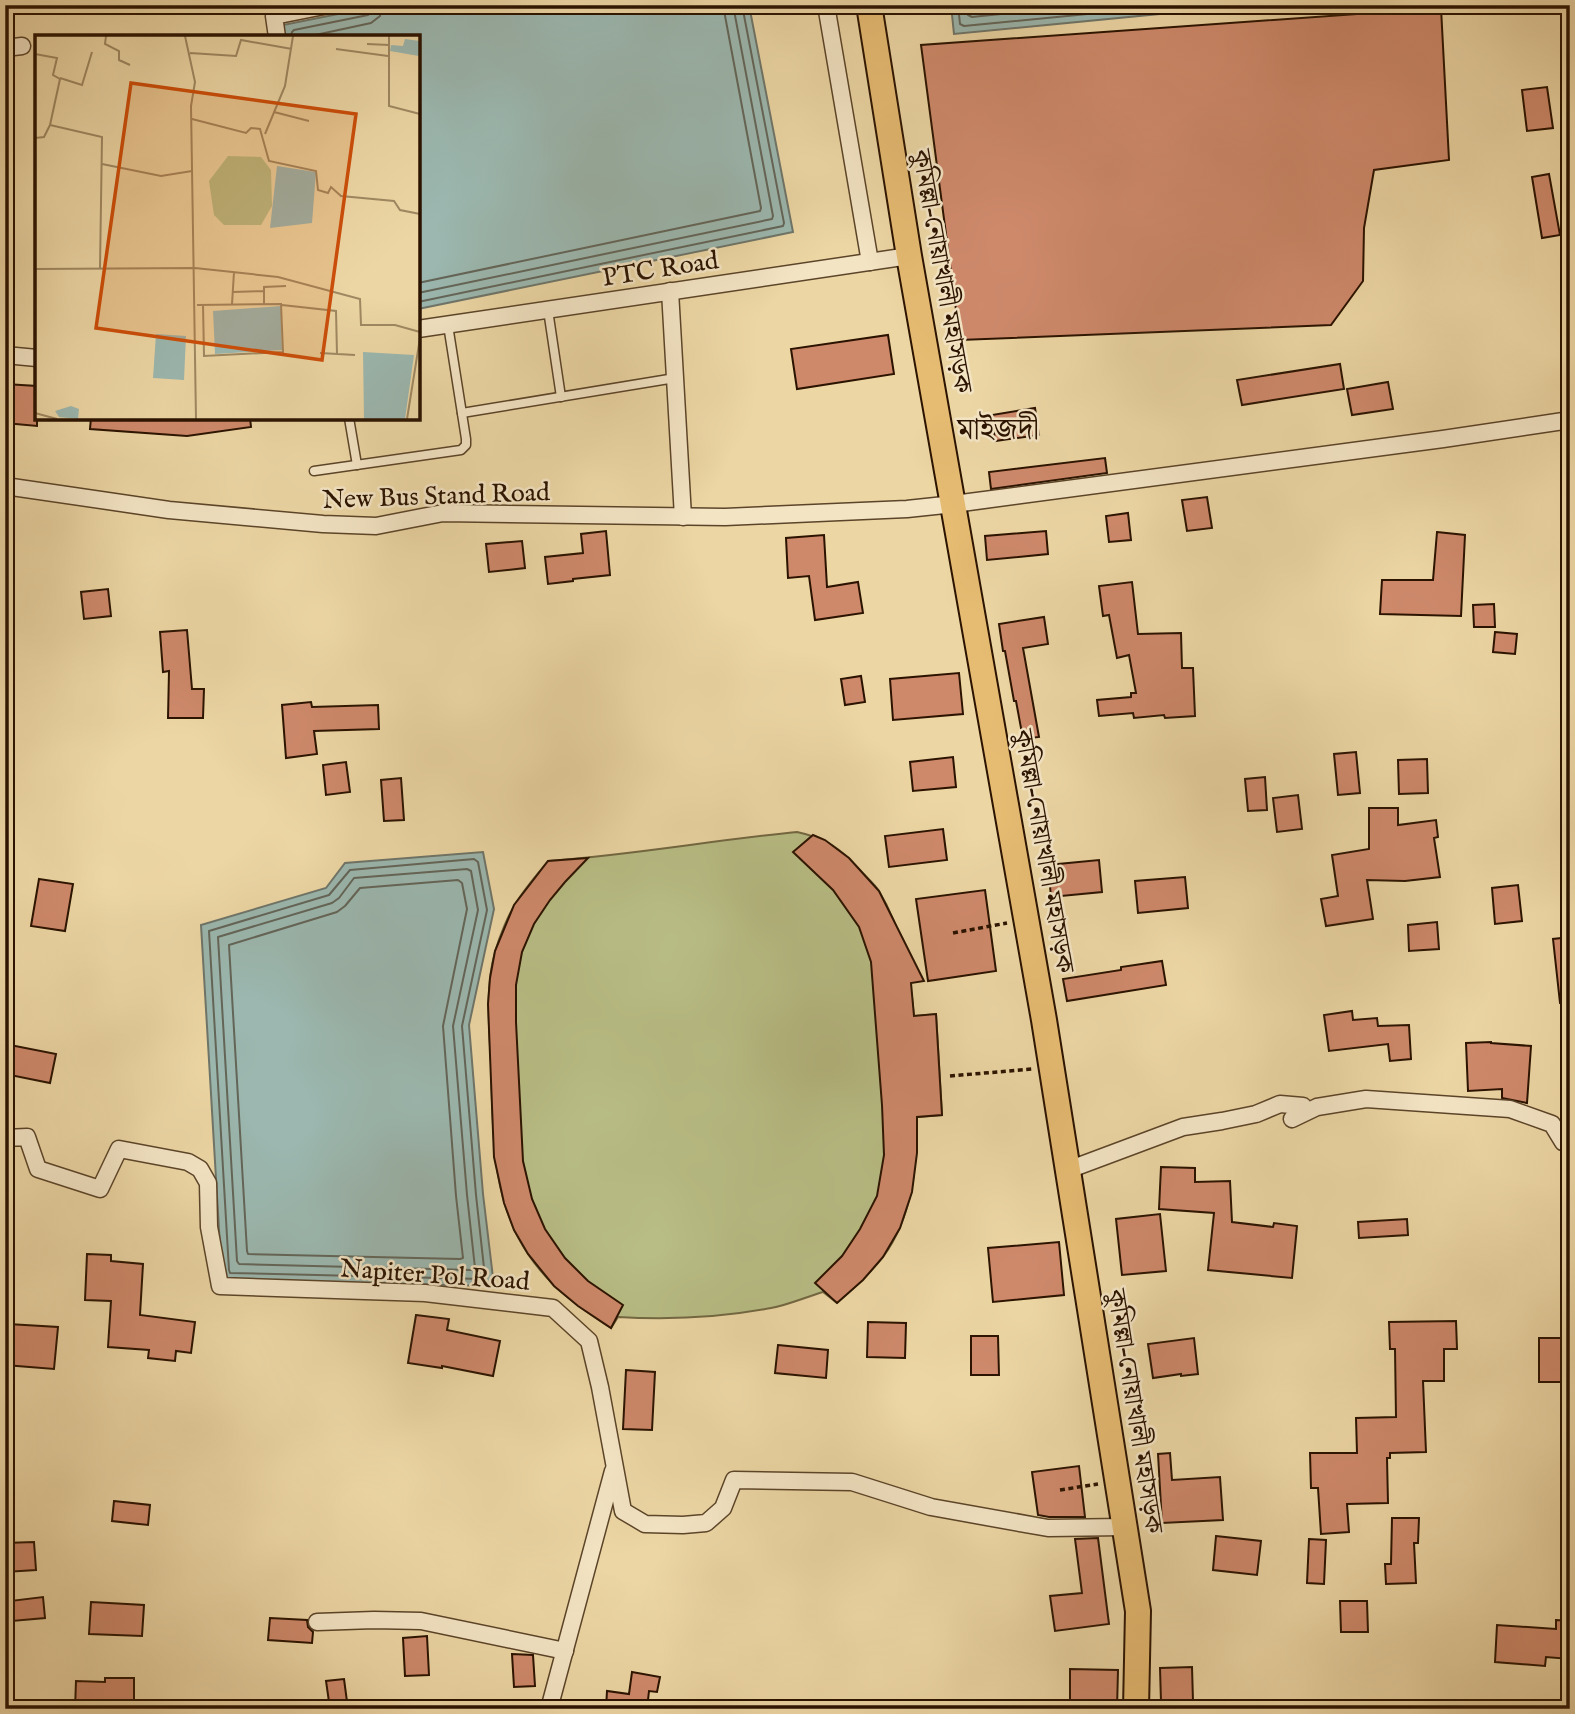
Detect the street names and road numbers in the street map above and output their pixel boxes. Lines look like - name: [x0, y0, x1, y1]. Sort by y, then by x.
- street label: কুমিল্লা–নোয়াখালী মহাসড়ক: [904, 146, 980, 397]
- street label: PTC Road: [600, 244, 721, 295]
- street label: New Bus Stand Road: [322, 476, 551, 517]
- street label: কুমিল্লা–নোয়াখালী মহাসড়ক: [1006, 726, 1082, 977]
- street label: Napiter Pol Road: [339, 1252, 531, 1299]
- street label: কুমিল্লা–নোয়াখালী মহাসড়ক: [1099, 1286, 1170, 1537]

